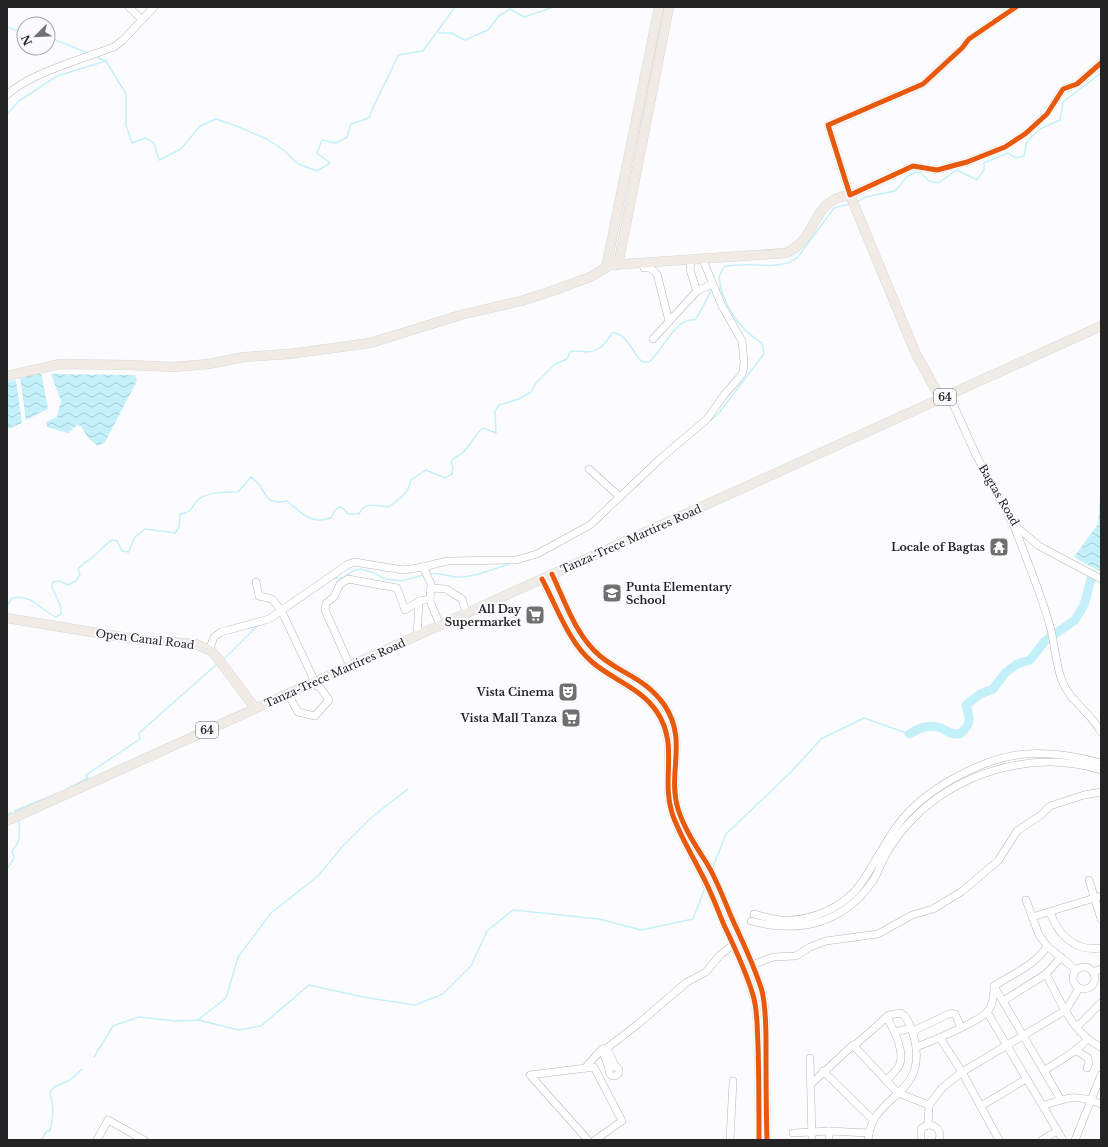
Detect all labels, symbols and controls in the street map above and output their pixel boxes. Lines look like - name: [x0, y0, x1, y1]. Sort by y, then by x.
- north arrow: [16, 16, 56, 56]
- text: N: [18, 32, 35, 48]
- road number: 64: [934, 389, 956, 405]
- street label: Bagtas Road: [976, 462, 1023, 529]
- street label: Tanza-Trece Martires Road: [558, 501, 704, 576]
- temple icon: Locale of Bagtas: [988, 536, 1010, 558]
- place label: Locale of Bagtas: [891, 540, 985, 554]
- place label: Punta Elementary School: [626, 580, 732, 607]
- school or university icon: Punta Elementary School: [601, 582, 623, 604]
- place label: All Day Supermarket: [445, 602, 522, 629]
- supermarket icon: All Day Supermarket: [524, 604, 546, 626]
- street label: Open Canal Road: [95, 626, 196, 652]
- street label: Tanza-Trece Martires Road: [262, 635, 408, 710]
- theatre icon: Vista Cinema: [557, 681, 579, 703]
- place label: Vista Cinema: [476, 685, 555, 699]
- supermarket icon: Vista Mall Tanza: [560, 707, 582, 729]
- place label: Vista Mall Tanza: [460, 711, 558, 725]
- road number: 64: [196, 722, 218, 738]

